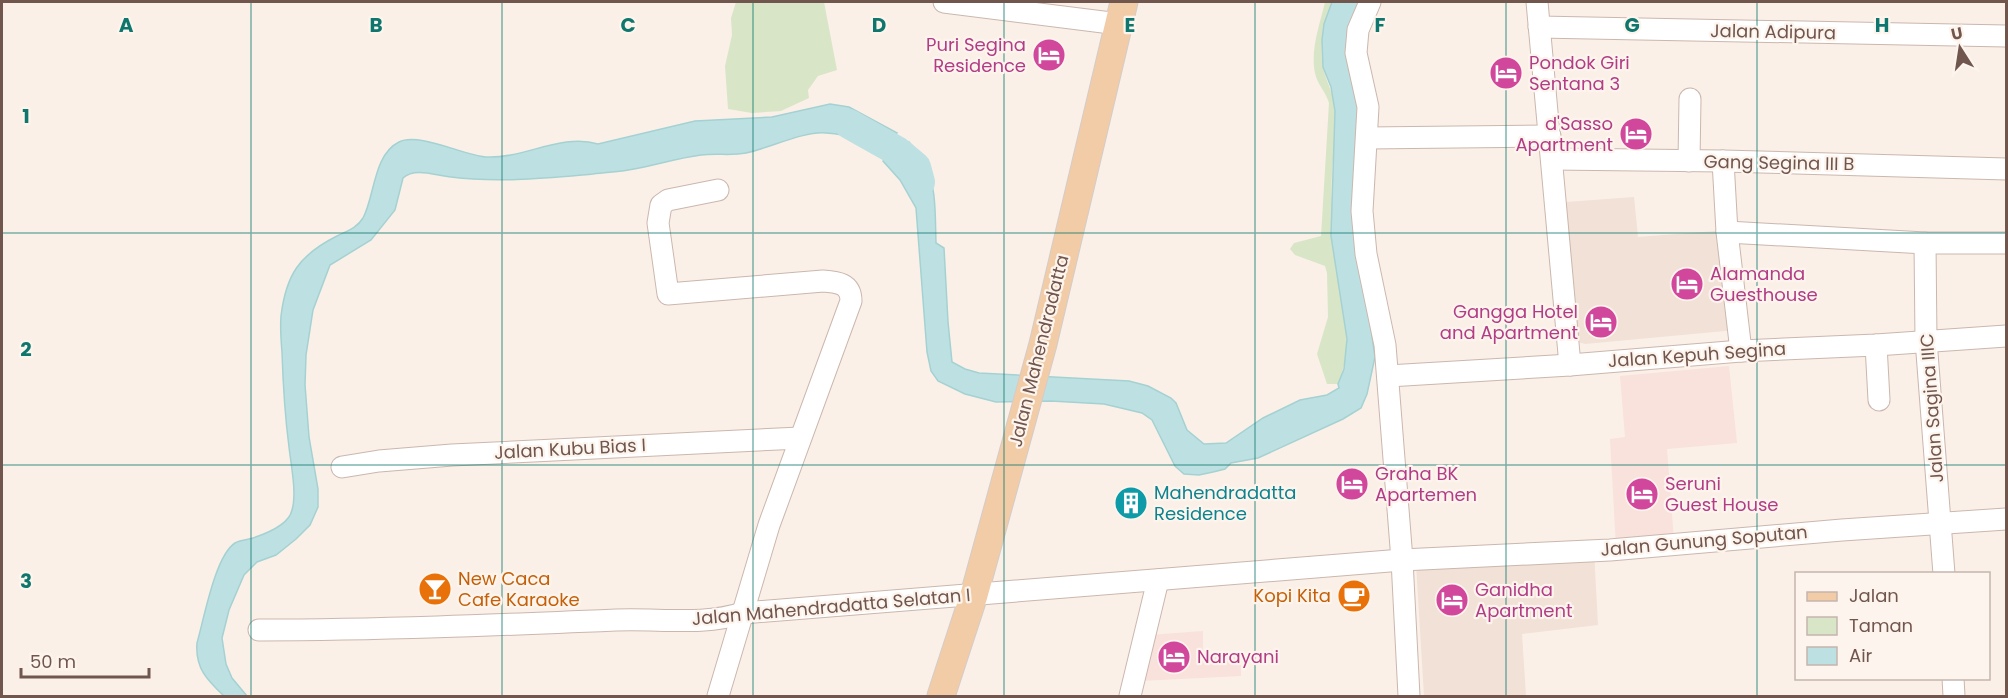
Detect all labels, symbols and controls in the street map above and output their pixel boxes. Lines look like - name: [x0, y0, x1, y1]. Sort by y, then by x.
- text: A: [119, 11, 134, 39]
- text: B: [369, 11, 383, 39]
- text: C: [620, 11, 636, 39]
- text: D: [872, 11, 886, 39]
- text: E: [1125, 11, 1135, 39]
- text: F: [1375, 11, 1386, 39]
- text: G: [1624, 11, 1640, 39]
- text: H: [1875, 11, 1889, 39]
- street label: Jalan Adipura: [1710, 18, 1836, 45]
- north arrow: [1930, 18, 1990, 78]
- text: U: [1949, 21, 1965, 46]
- place label: Puri Segina Residence: [926, 32, 1026, 78]
- hotel icon: Puri Segina Residence: [1031, 37, 1067, 73]
- place label: Pondok Giri Sentana 3: [1529, 50, 1630, 96]
- hotel icon: Pondok Giri Sentana 3: [1488, 55, 1524, 91]
- text: 1: [22, 102, 30, 130]
- place label: d'Sasso Apartment: [1515, 111, 1613, 157]
- hotel icon: d'Sasso Apartment: [1618, 116, 1654, 152]
- street label: Gang Segina III B: [1703, 149, 1855, 176]
- street label: Jalan Mahendradatta: [1003, 252, 1074, 450]
- place label: Alamanda Guesthouse: [1710, 261, 1818, 307]
- hotel icon: Alamanda Guesthouse: [1669, 266, 1705, 302]
- place label: Gangga Hotel and Apartment: [1440, 299, 1578, 345]
- hotel icon: Gangga Hotel and Apartment: [1583, 304, 1619, 340]
- street label: Jalan Sagina IIIC: [1914, 333, 1949, 484]
- text: 2: [20, 335, 32, 363]
- street label: Jalan Kepuh Segina: [1607, 336, 1787, 373]
- street label: Jalan Kubu Bias I: [494, 432, 646, 465]
- place label: Graha BK Apartemen: [1375, 461, 1477, 507]
- hotel icon: Graha BK Apartemen: [1334, 466, 1370, 502]
- place label: Seruni Guest House: [1665, 471, 1779, 517]
- hotel icon: Seruni Guest House: [1624, 476, 1660, 512]
- place label: Mahendradatta Residence: [1154, 480, 1297, 526]
- building icon: Mahendradatta Residence: [1113, 485, 1149, 521]
- street label: Jalan Gunung Soputan: [1599, 519, 1809, 562]
- place label: New Caca Cafe Karaoke: [458, 566, 580, 612]
- text: 3: [20, 567, 32, 595]
- bar icon: New Caca Cafe Karaoke: [417, 571, 453, 607]
- legend: [1795, 572, 1990, 680]
- place label: Ganidha Apartment: [1475, 577, 1573, 623]
- cafe icon: Kopi Kita: [1336, 578, 1372, 614]
- street label: Jalan Mahendradatta Selatan I: [691, 582, 971, 631]
- hotel icon: Ganidha Apartment: [1434, 582, 1470, 618]
- place label: Kopi Kita: [1253, 583, 1331, 608]
- text: Jalan: [1849, 583, 1899, 608]
- text: Taman: [1849, 613, 1913, 638]
- hotel icon: Narayani: [1156, 639, 1192, 675]
- scale bar: [21, 641, 148, 679]
- text: Air: [1849, 643, 1873, 668]
- place label: Narayani: [1197, 644, 1279, 669]
- text: 50 m: [30, 649, 76, 674]

